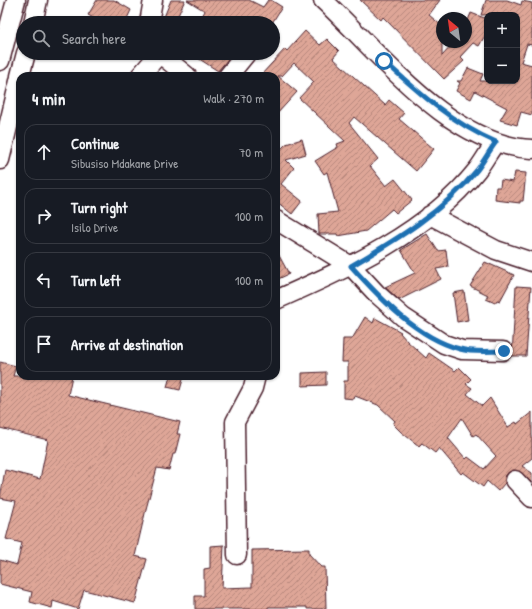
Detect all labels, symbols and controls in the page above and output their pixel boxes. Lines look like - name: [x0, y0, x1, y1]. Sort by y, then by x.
- north arrow: [436, 12, 472, 48]
- map controls: [484, 12, 520, 84]
- button: +: [484, 12, 520, 48]
- search box: [16, 16, 280, 60]
- icon: search: [30, 27, 52, 49]
- text: Search here: [62, 28, 126, 49]
- button: −: [484, 48, 520, 84]
- route start: [375, 52, 393, 70]
- text: 4 min: [32, 87, 65, 110]
- text: Walk · 270 m: [203, 89, 264, 107]
- text: Continue: [71, 133, 119, 154]
- icon: ahead: [33, 141, 55, 163]
- text: 70 m: [239, 143, 263, 161]
- text: Sibusiso Mdakane Drive: [71, 154, 178, 172]
- text: Turn right: [71, 197, 127, 218]
- icon: right: [33, 205, 55, 227]
- text: 100 m: [235, 207, 263, 225]
- text: Isilo Drive: [71, 218, 118, 236]
- icon: left: [33, 269, 55, 291]
- text: Turn left: [71, 270, 121, 291]
- text: 100 m: [235, 271, 263, 289]
- icon: arrive: [33, 333, 55, 355]
- text: Arrive at destination: [71, 334, 183, 355]
- route end: [495, 342, 513, 360]

